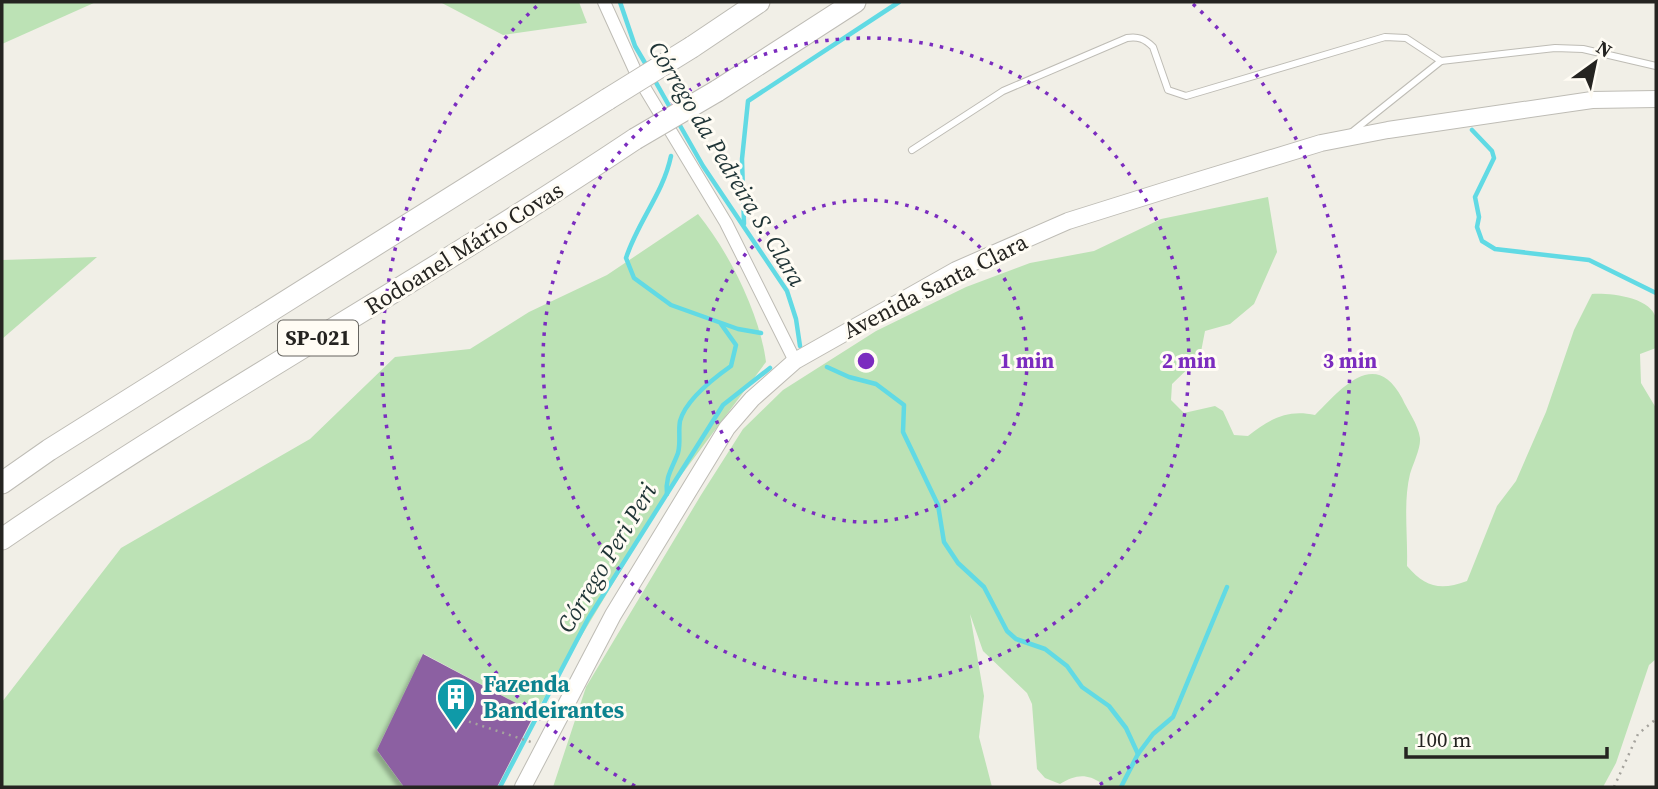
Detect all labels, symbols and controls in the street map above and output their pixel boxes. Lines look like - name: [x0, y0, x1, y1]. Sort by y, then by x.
- north arrow: [1560, 28, 1630, 98]
- text: N: [1591, 34, 1617, 64]
- water label: Córrego da Pedreira S. Clara: [641, 35, 814, 293]
- street label: Rodoanel Mário Covas: [358, 174, 570, 322]
- street label: Avenida Santa Clara: [837, 226, 1033, 346]
- road number: SP-021: [278, 320, 358, 356]
- text: 1 min: [1000, 346, 1054, 375]
- text: 2 min: [1162, 346, 1216, 375]
- text: 3 min: [1323, 346, 1377, 375]
- centre of rings: [854, 349, 878, 373]
- water label: Córrego Peri Peri: [549, 476, 665, 639]
- place label: Fazenda Bandeirantes: [483, 668, 624, 726]
- building icon: Fazenda Bandeirantes: [435, 676, 477, 731]
- scale bar: [1406, 716, 1607, 760]
- text: 100 m: [1416, 725, 1471, 754]

